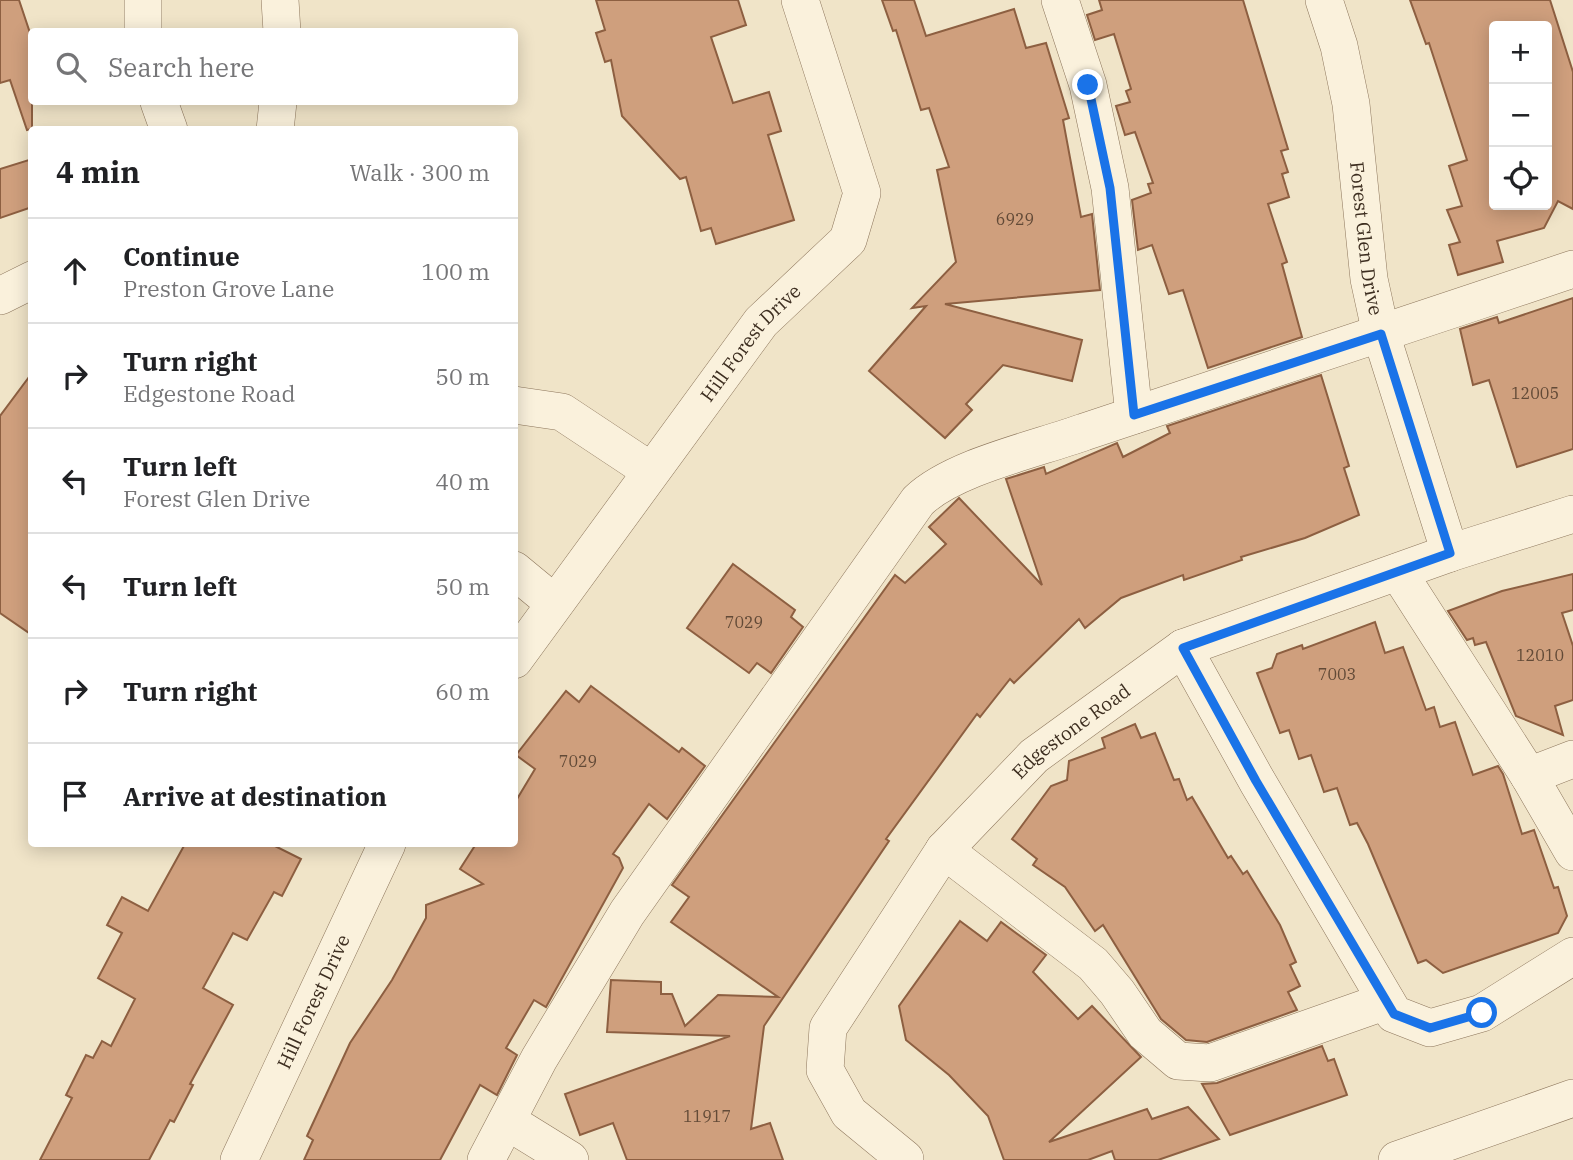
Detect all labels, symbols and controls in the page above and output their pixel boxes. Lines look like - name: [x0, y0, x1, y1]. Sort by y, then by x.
- map controls: [1489, 21, 1552, 210]
- button: +: [1489, 21, 1552, 84]
- search box: [28, 28, 518, 105]
- icon: search: [52, 48, 90, 86]
- text: Search here: [108, 50, 254, 84]
- route end: [1072, 69, 1103, 100]
- button: −: [1489, 84, 1552, 147]
- button: locate: [1489, 147, 1552, 210]
- text: 4 min: [56, 152, 140, 191]
- text: Walk · 300 m: [349, 157, 490, 187]
- street label: Forest Glen Drive: [1345, 160, 1389, 318]
- house number: 6929: [996, 209, 1034, 229]
- text: Continue: [123, 239, 240, 273]
- icon: ahead: [56, 252, 94, 290]
- text: 100 m: [421, 256, 490, 286]
- text: Preston Grove Lane: [123, 273, 334, 303]
- street label: Hill Forest Drive: [695, 279, 806, 406]
- text: Turn right: [123, 344, 257, 378]
- icon: right: [56, 357, 94, 395]
- text: 50 m: [435, 361, 490, 391]
- text: Edgestone Road: [123, 378, 296, 408]
- house number: 12005: [1511, 383, 1559, 403]
- text: Turn left: [123, 449, 237, 483]
- icon: left: [56, 462, 94, 500]
- text: 40 m: [435, 466, 490, 496]
- text: Forest Glen Drive: [123, 483, 310, 513]
- icon: left: [56, 567, 94, 605]
- text: Turn left: [123, 569, 237, 603]
- text: 50 m: [435, 571, 490, 601]
- house number: 7029: [725, 612, 763, 632]
- house number: 12010: [1516, 645, 1564, 665]
- house number: 7003: [1318, 664, 1356, 684]
- icon: right: [56, 672, 94, 710]
- text: Turn right: [123, 674, 257, 708]
- text: 60 m: [435, 676, 490, 706]
- street label: Edgestone Road: [1007, 678, 1135, 784]
- house number: 7029: [559, 751, 597, 771]
- icon: arrive: [56, 777, 94, 815]
- text: Arrive at destination: [123, 779, 387, 813]
- street label: Hill Forest Drive: [271, 931, 355, 1073]
- route start: [1466, 997, 1497, 1028]
- house number: 11917: [683, 1106, 731, 1126]

